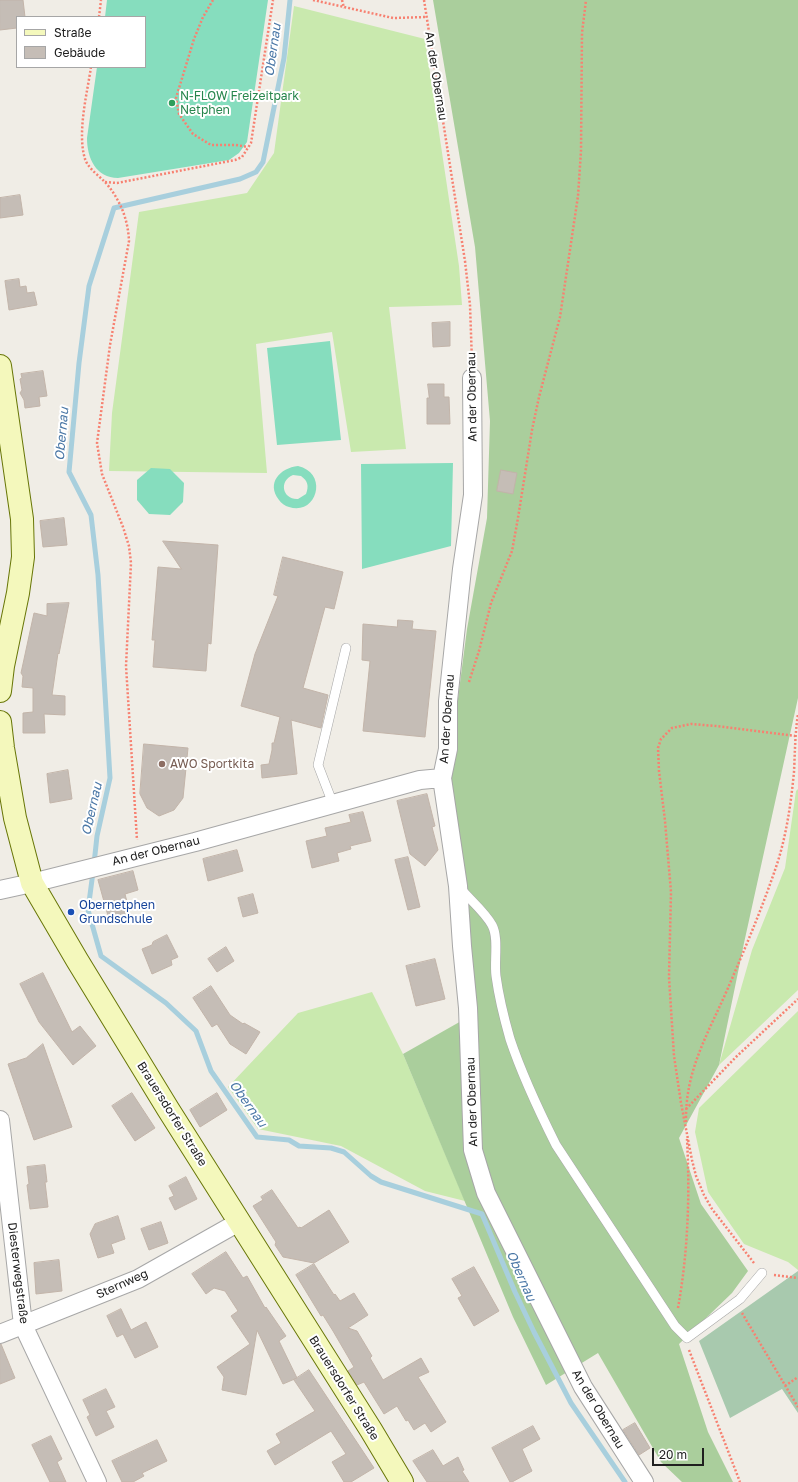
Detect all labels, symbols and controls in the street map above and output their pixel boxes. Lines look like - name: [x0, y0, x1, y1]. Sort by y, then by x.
- legend: [16, 16, 146, 68]
- water label: Obernau: [262, 22, 284, 78]
- text: Straße: [54, 25, 92, 40]
- street label: An der Obernau: [422, 31, 450, 121]
- text: Gebäude: [54, 45, 105, 60]
- place label: N-FLOW Freizeitpark Netphen: [180, 89, 299, 117]
- marker: N-FLOW Freizeitpark Netphen: [167, 98, 177, 108]
- street label: An der Obernau: [464, 352, 480, 442]
- water label: Obernau: [52, 407, 72, 461]
- street label: An der Obernau: [437, 674, 457, 764]
- place label: AWO Sportkita: [170, 757, 254, 771]
- marker: AWO Sportkita: [157, 759, 167, 769]
- water label: Obernau: [78, 781, 106, 837]
- street label: An der Obernau: [111, 833, 201, 869]
- place label: Obernetphen Grundschule: [79, 898, 155, 926]
- marker: Obernetphen Grundschule: [66, 907, 76, 917]
- street label: An der Obernau: [463, 1057, 481, 1147]
- street label: Brauersdorfer Straße: [134, 1059, 210, 1169]
- water label: Obernau: [226, 1078, 270, 1130]
- street label: Diesterwegstraße: [5, 1222, 31, 1324]
- water label: Obernau: [503, 1248, 539, 1304]
- street label: Sternweg: [94, 1266, 150, 1302]
- street label: Brauersdorfer Straße: [306, 1333, 382, 1443]
- street label: An der Obernau: [569, 1367, 627, 1451]
- scale bar: [654, 1440, 706, 1466]
- text: 20 m: [659, 1447, 687, 1462]

